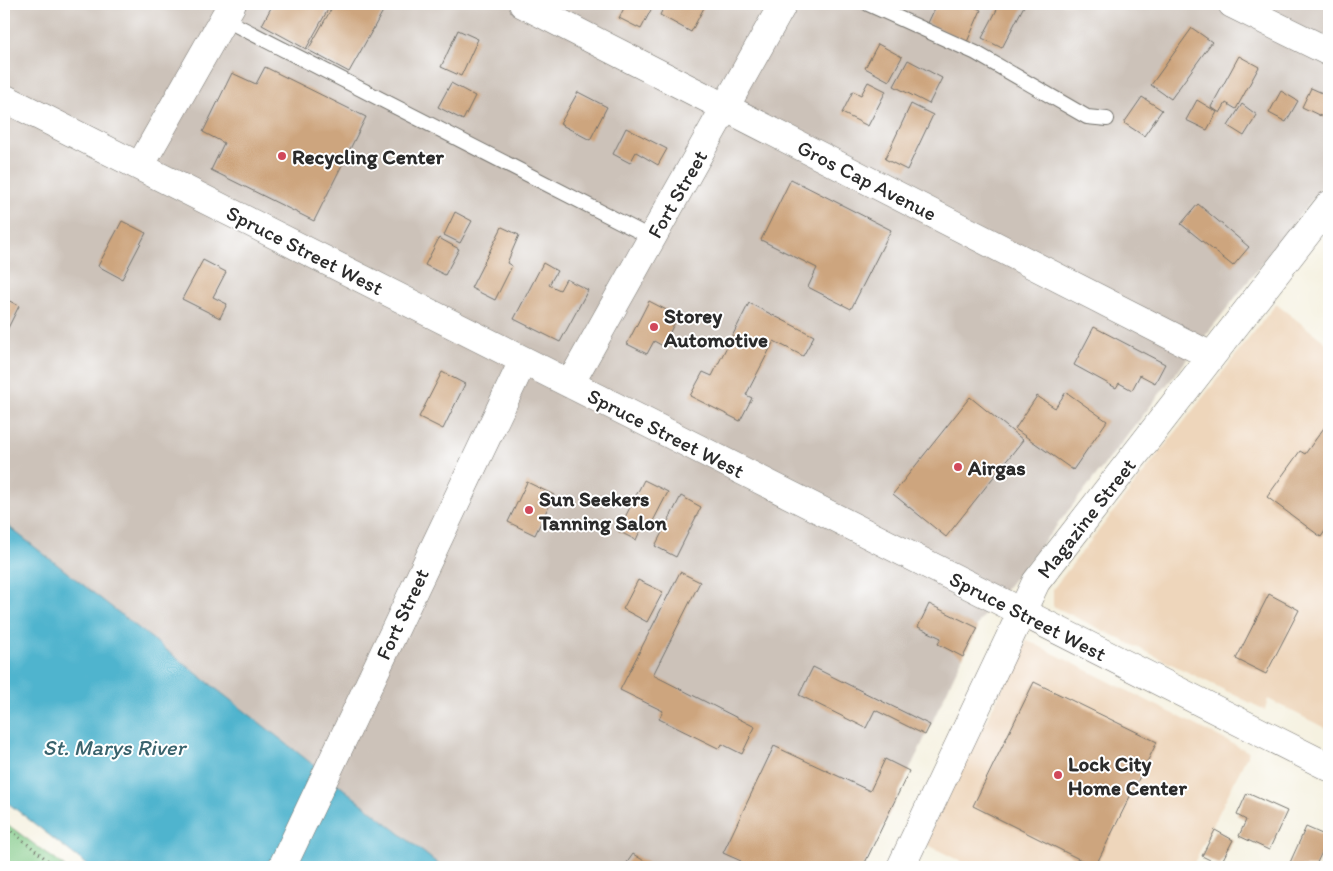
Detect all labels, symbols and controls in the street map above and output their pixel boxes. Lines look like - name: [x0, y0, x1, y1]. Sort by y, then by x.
- street label: Gros Cap Avenue: [793, 134, 941, 226]
- place label: Recycling Center: [292, 144, 444, 170]
- street label: Fort Street: [642, 145, 712, 243]
- marker: Recycling Center: [276, 150, 288, 162]
- street label: Spruce Street West: [222, 200, 388, 300]
- place label: Storey Automotive: [663, 303, 768, 352]
- marker: Storey Automotive: [648, 321, 660, 333]
- street label: Spruce Street West: [583, 383, 749, 483]
- street label: Magazine Street: [1031, 453, 1141, 583]
- place label: Airgas: [967, 455, 1026, 481]
- marker: Airgas: [952, 461, 964, 473]
- place label: Sun Seekers Tanning Salon: [538, 486, 667, 536]
- marker: Sun Seekers Tanning Salon: [523, 504, 535, 516]
- street label: Fort Street: [370, 564, 434, 664]
- street label: Spruce Street West: [945, 566, 1111, 666]
- water label: St. Marys River: [43, 734, 187, 761]
- place label: Lock City Home Center: [1068, 751, 1187, 800]
- marker: Lock City Home Center: [1052, 769, 1064, 781]

